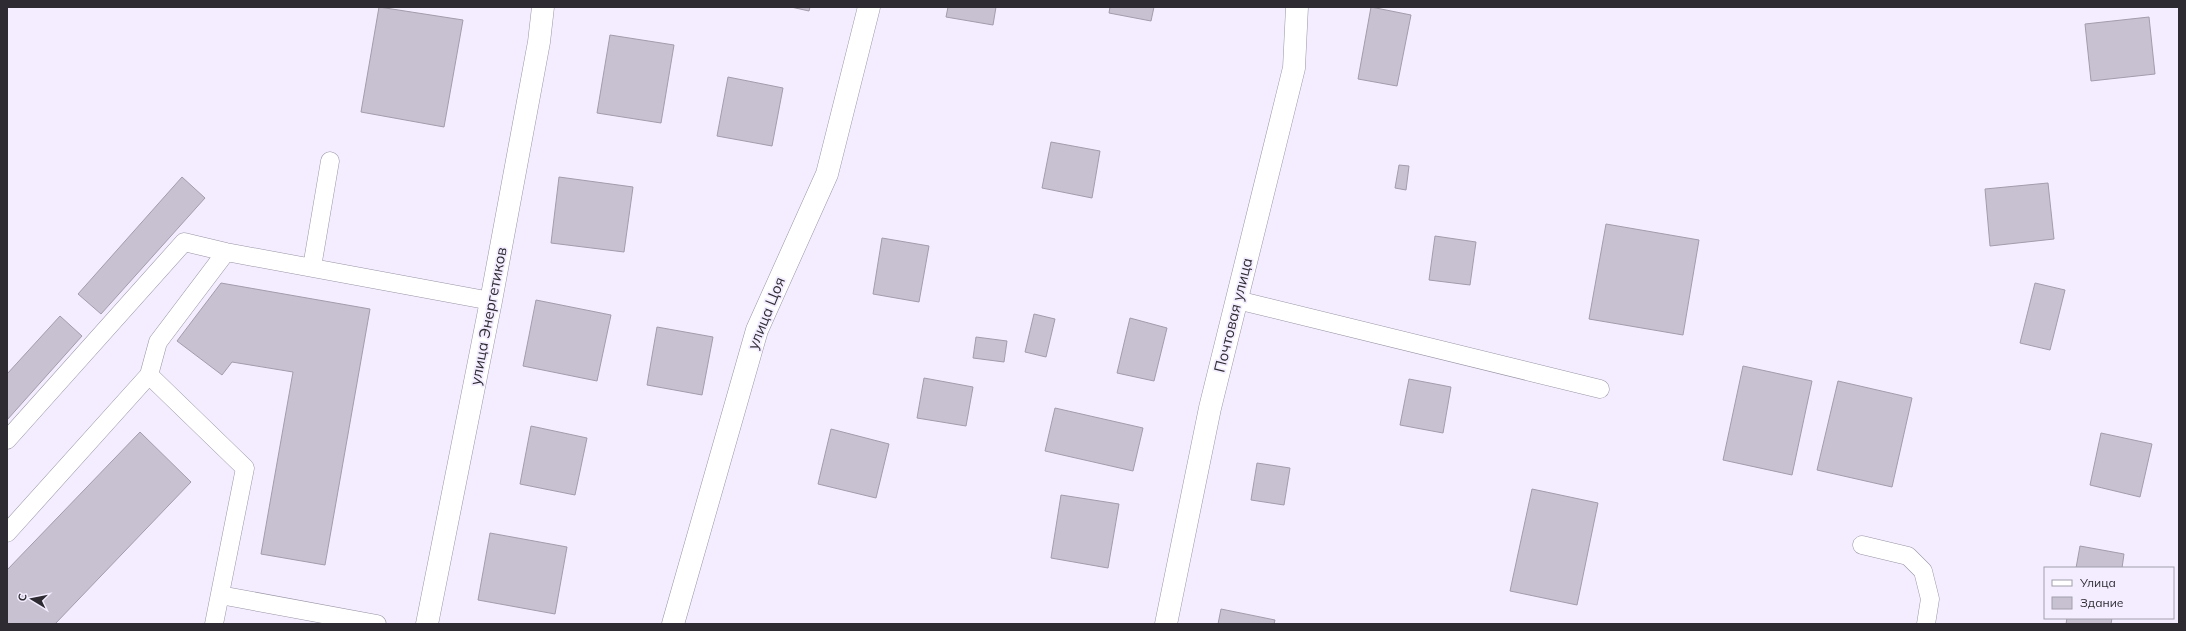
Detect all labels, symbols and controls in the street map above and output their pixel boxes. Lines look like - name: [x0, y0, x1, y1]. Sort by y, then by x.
- street label: улица Энергетиков: [465, 245, 511, 387]
- street label: Почтовая улица: [1210, 256, 1256, 374]
- street label: улица Цоя: [743, 274, 789, 352]
- legend: [2044, 567, 2174, 619]
- text: Улица: [2079, 575, 2116, 590]
- north arrow: [12, 579, 52, 619]
- text: С: [15, 592, 30, 602]
- text: Здание: [2080, 595, 2124, 610]

